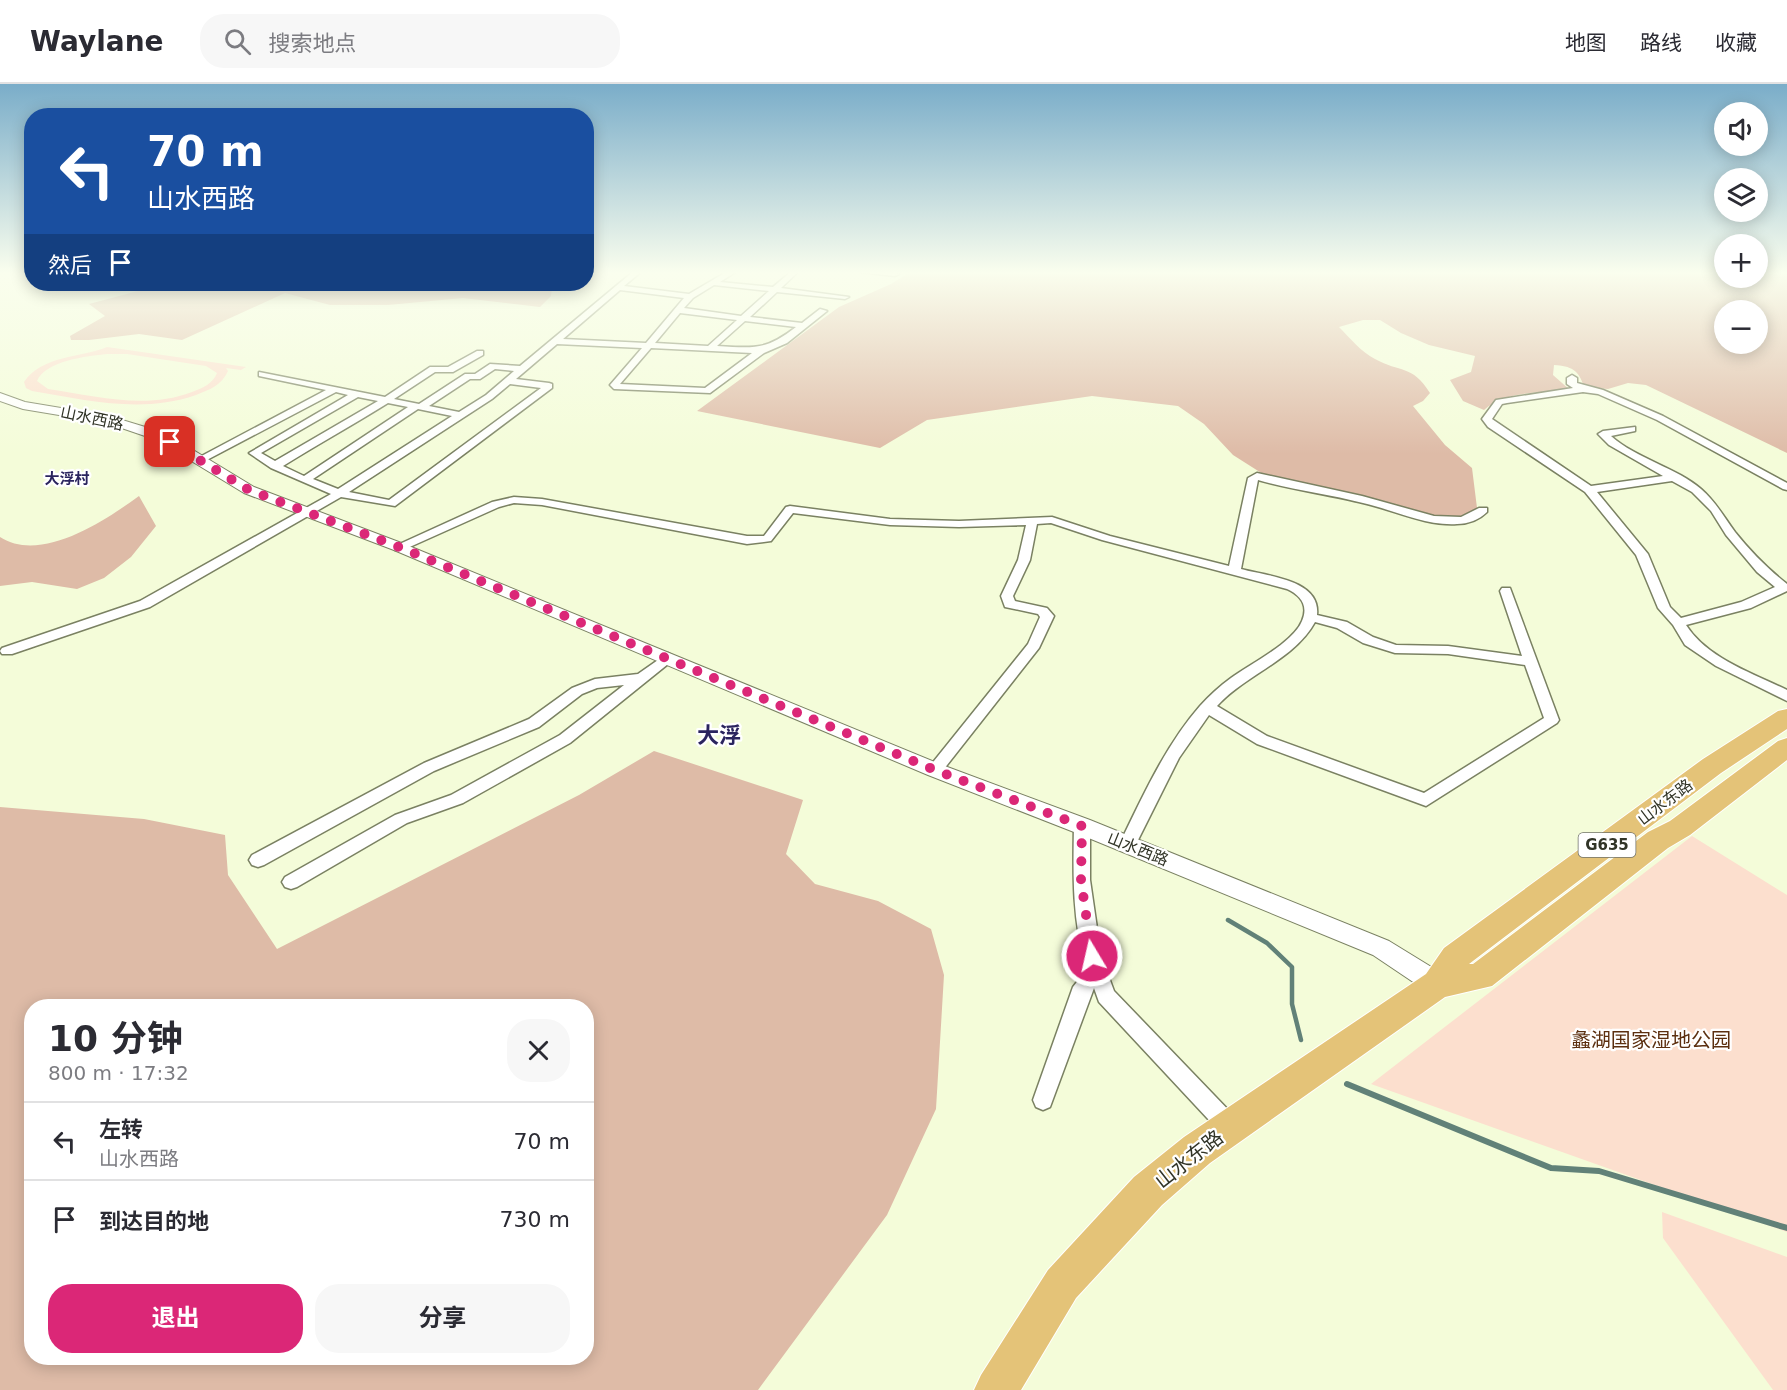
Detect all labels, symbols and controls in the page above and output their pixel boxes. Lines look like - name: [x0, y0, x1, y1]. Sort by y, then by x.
- search box: [200, 14, 620, 68]
- text: Waylane: [30, 25, 164, 58]
- icon: search: [221, 25, 254, 58]
- text: 搜索地点: [269, 31, 357, 56]
- text: 地图: [1565, 31, 1607, 55]
- text: 路线: [1640, 31, 1682, 55]
- text: 收藏: [1715, 31, 1757, 55]
- map controls: [1714, 102, 1768, 354]
- button: sound: [1714, 102, 1768, 156]
- text: 70 m: [147, 127, 264, 176]
- icon: left: [48, 132, 126, 210]
- button: layers: [1714, 168, 1768, 222]
- text: 山水西路: [147, 183, 255, 214]
- button: +: [1714, 234, 1768, 288]
- icon: arrive: [104, 246, 137, 279]
- text: 然后: [48, 253, 92, 278]
- button: −: [1714, 300, 1768, 354]
- street label: 山水西路: [59, 402, 125, 434]
- pin: [144, 416, 195, 467]
- icon: arrive: [153, 425, 186, 458]
- district label: 大浮村: [44, 470, 90, 488]
- district label: 大浮: [697, 723, 741, 748]
- street label: 山水东路: [1634, 775, 1696, 829]
- street label: 山水西路: [1105, 828, 1171, 870]
- road number: G635: [1578, 833, 1636, 857]
- position arrow: [1060, 924, 1124, 988]
- text: 10 分钟: [48, 1018, 183, 1059]
- button: close: [507, 1019, 570, 1082]
- park label: 蠡湖国家湿地公园: [1571, 1028, 1731, 1052]
- text: 800 m · 17:32: [48, 1061, 189, 1085]
- text: 左转: [99, 1117, 143, 1142]
- icon: left: [48, 1125, 81, 1158]
- street label: 山水东路: [1150, 1125, 1228, 1193]
- text: 70 m: [514, 1129, 570, 1154]
- text: 山水西路: [99, 1147, 179, 1171]
- icon: arrive: [48, 1203, 81, 1236]
- text: 730 m: [500, 1207, 570, 1232]
- text: 到达目的地: [99, 1209, 209, 1234]
- button: 退出: [48, 1284, 303, 1353]
- button: 分享: [315, 1284, 570, 1353]

